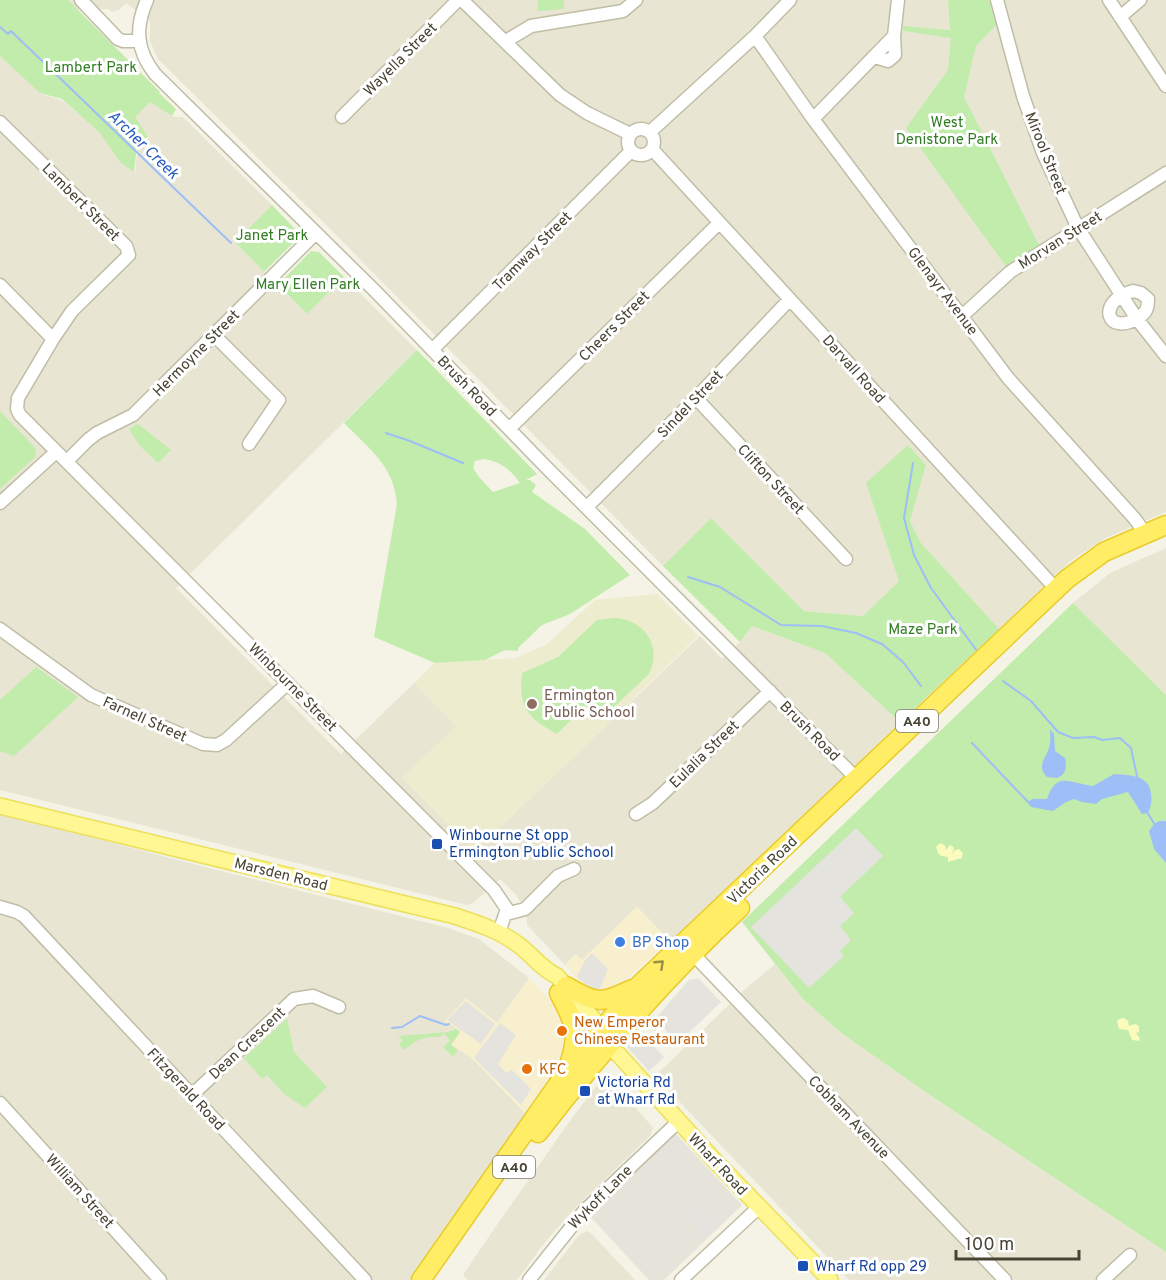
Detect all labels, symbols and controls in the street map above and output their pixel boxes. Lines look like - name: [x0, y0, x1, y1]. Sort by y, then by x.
- street label: Wayella Street: [360, 19, 442, 101]
- park label: Lambert Park: [45, 59, 137, 78]
- water label: Archer Creek: [103, 107, 183, 185]
- street label: Mirool Street: [1019, 110, 1070, 197]
- park label: West Denistone Park: [896, 114, 998, 150]
- street label: Lambert Street: [37, 160, 123, 246]
- street label: Tramway Street: [489, 208, 577, 296]
- street label: Morvan Street: [1015, 208, 1106, 275]
- park label: Janet Park: [235, 227, 309, 246]
- street label: Glenayr Avenue: [902, 244, 981, 340]
- park label: Mary Ellen Park: [255, 276, 361, 295]
- street label: Cheers Street: [576, 288, 654, 366]
- street label: Hermoyne Street: [150, 307, 245, 402]
- street label: Darvall Road: [817, 332, 889, 408]
- street label: Brush Road: [432, 352, 500, 422]
- street label: Sindel Street: [654, 367, 728, 443]
- street label: Clifton Street: [732, 441, 807, 519]
- park label: Maze Park: [888, 621, 958, 640]
- street label: Winbourne Street: [244, 640, 340, 736]
- place label: Ermington Public School: [544, 687, 635, 723]
- street label: Farnell Street: [99, 693, 190, 747]
- marker: Ermington Public School: [525, 697, 539, 711]
- street label: Brush Road: [775, 698, 843, 766]
- road number: A40: [896, 710, 938, 732]
- street label: Eulalia Street: [666, 717, 744, 793]
- place label: Winbourne St opp Ermington Public School: [449, 827, 614, 863]
- street label: Victoria Road: [724, 833, 802, 909]
- marker: Winbourne St opp Ermington Public School: [430, 837, 444, 851]
- street label: Marsden Road: [232, 855, 329, 896]
- place label: BP Shop: [632, 934, 689, 953]
- marker: BP Shop: [613, 935, 627, 949]
- one-way arrow: [654, 960, 664, 971]
- street label: Dean Crescent: [206, 1004, 290, 1084]
- place label: New Emperor Chinese Restaurant: [574, 1014, 705, 1050]
- marker: New Emperor Chinese Restaurant: [555, 1024, 569, 1038]
- street label: Fitzgerald Road: [142, 1045, 228, 1135]
- place label: KFC: [539, 1061, 567, 1080]
- marker: KFC: [520, 1062, 534, 1076]
- street label: Cobham Avenue: [803, 1072, 893, 1164]
- place label: Victoria Rd at Wharf Rd: [597, 1074, 675, 1110]
- marker: Victoria Rd at Wharf Rd: [578, 1084, 592, 1098]
- street label: Wharf Road: [683, 1130, 751, 1200]
- street label: William Street: [40, 1151, 117, 1233]
- road number: A40: [493, 1156, 535, 1178]
- street label: Wykoff Lane: [565, 1162, 637, 1234]
- scale bar: [956, 1223, 1079, 1261]
- text: 100 m: [965, 1234, 1014, 1257]
- place label: Wharf Rd opp 29: [815, 1258, 927, 1277]
- marker: Wharf Rd opp 29: [796, 1259, 810, 1273]

